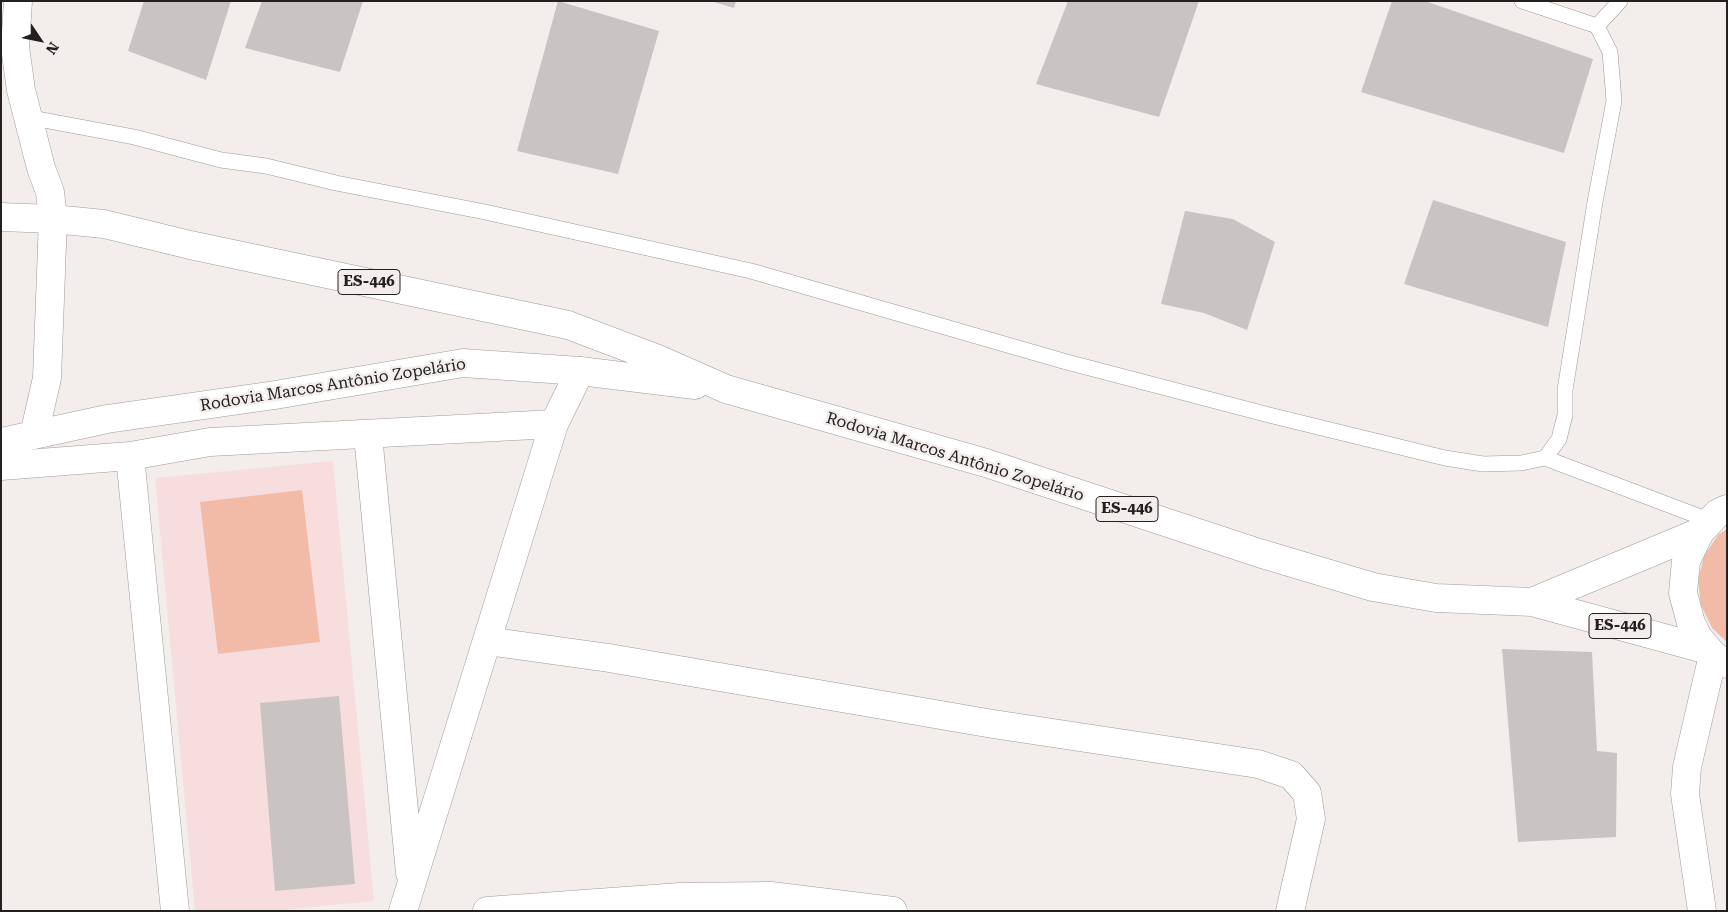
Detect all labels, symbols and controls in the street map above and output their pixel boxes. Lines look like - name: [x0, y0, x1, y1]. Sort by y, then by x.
- north arrow: [15, 15, 65, 65]
- text: N: [43, 39, 62, 57]
- road number: ES-446: [338, 270, 400, 294]
- street label: Rodovia Marcos Antônio Zopelário: [199, 354, 467, 416]
- street label: Rodovia Marcos Antônio Zopelário: [824, 409, 1086, 505]
- road number: ES-446: [1096, 496, 1158, 522]
- road number: ES-446: [1589, 614, 1651, 638]

